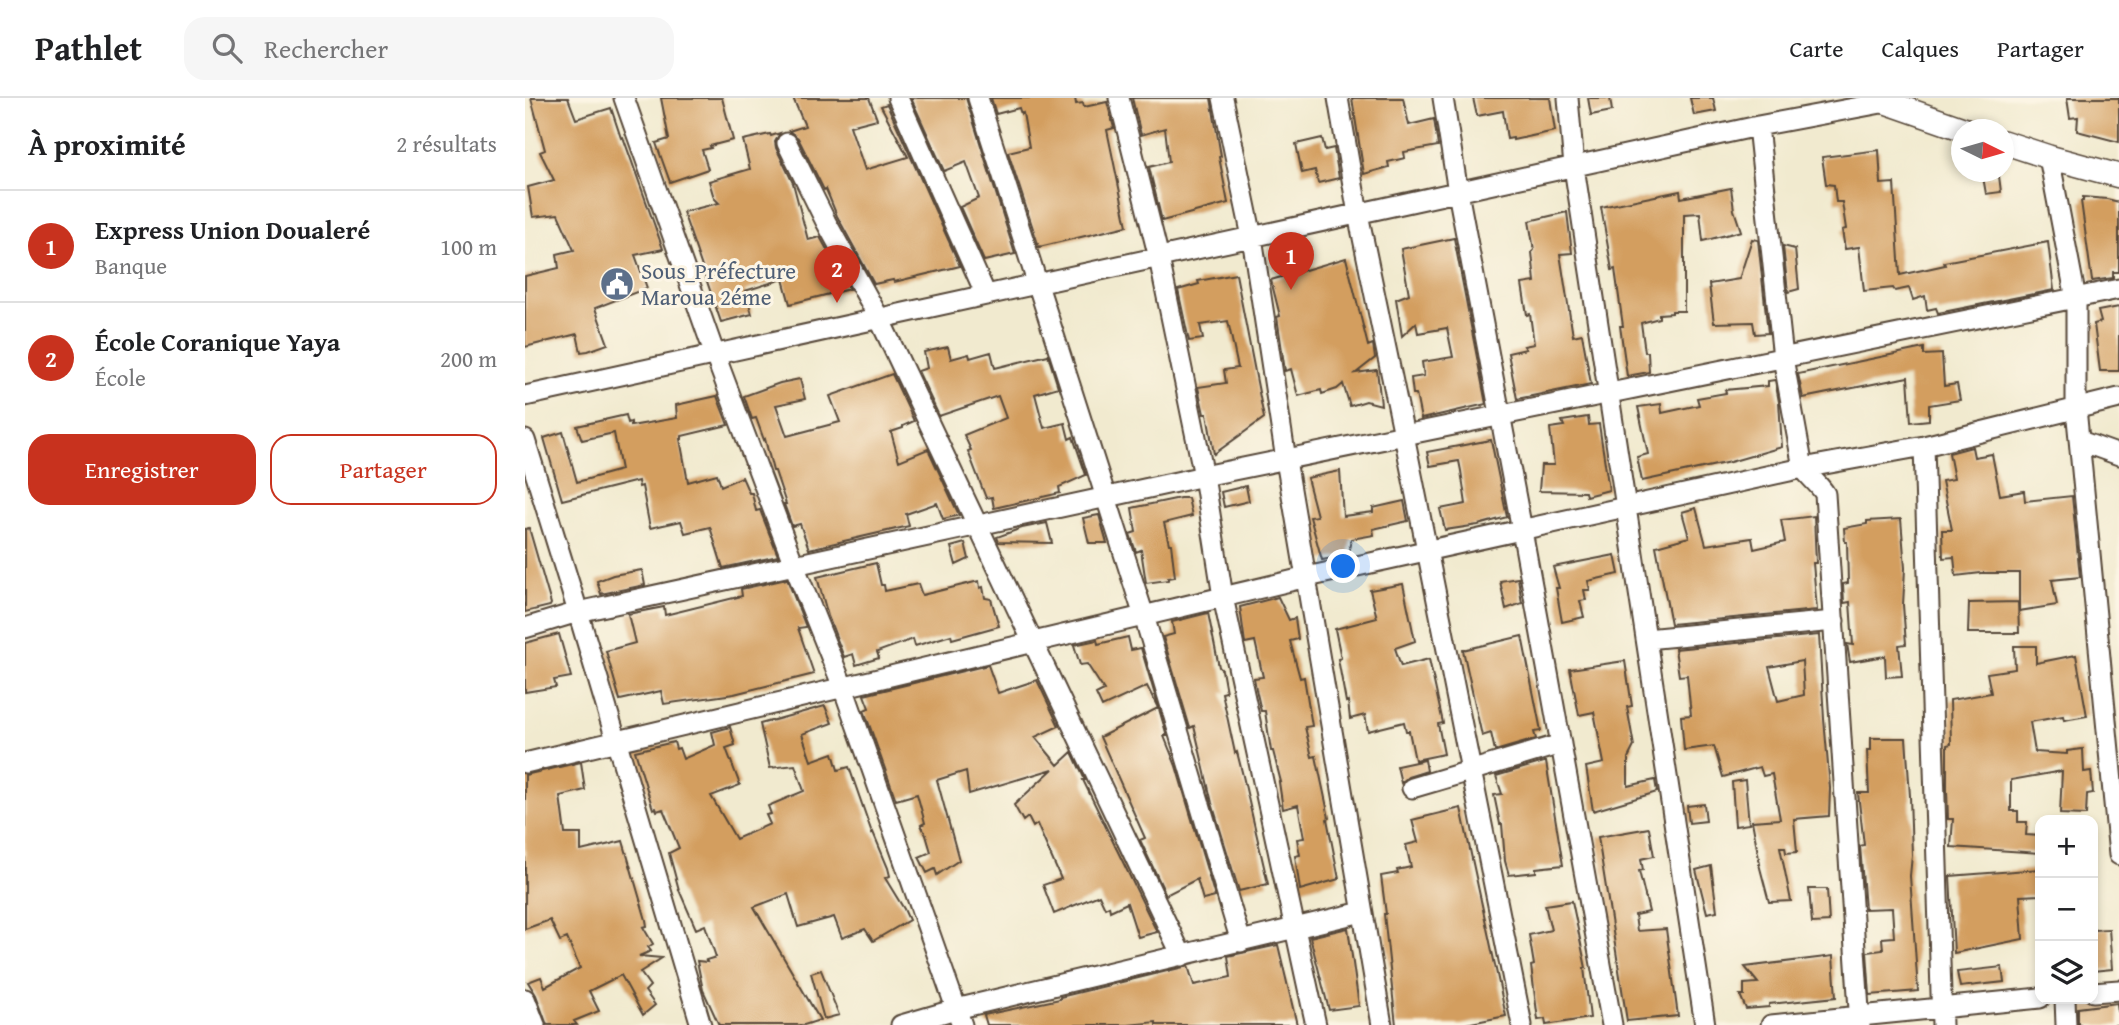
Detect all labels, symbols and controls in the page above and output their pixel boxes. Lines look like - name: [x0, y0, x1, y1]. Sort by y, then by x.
- search box: [184, 17, 674, 80]
- text: Pathlet: [35, 24, 142, 72]
- icon: search: [208, 29, 246, 67]
- text: Rechercher: [264, 29, 388, 68]
- text: Carte: [1789, 31, 1843, 66]
- text: Calques: [1881, 31, 1959, 66]
- text: Partager: [1997, 31, 2084, 66]
- north arrow: [1951, 119, 2014, 182]
- text: À proximité: [28, 122, 186, 166]
- text: 2 résultats: [396, 127, 497, 160]
- text: Express Union Doualeré: [95, 210, 370, 249]
- text: 1: [45, 230, 57, 263]
- text: 100 m: [440, 230, 497, 263]
- pin: 1: [1268, 232, 1314, 290]
- pin: 2: [814, 245, 860, 303]
- text: Banque: [95, 249, 167, 282]
- place label: Sous_Préfecture Maroua 2éme: [641, 254, 796, 313]
- public building icon: Sous_Préfecture Maroua 2éme: [598, 265, 636, 303]
- text: École Coranique Yaya: [95, 322, 340, 361]
- text: 2: [45, 342, 57, 375]
- text: 200 m: [440, 342, 497, 375]
- text: École: [95, 361, 146, 394]
- button: Enregistrer: [28, 434, 256, 505]
- button: Partager: [270, 434, 497, 505]
- your location: [1326, 549, 1360, 583]
- map controls: [2035, 815, 2098, 1004]
- button: +: [2035, 815, 2098, 878]
- button: −: [2035, 878, 2098, 941]
- button: layers: [2035, 941, 2098, 1004]

